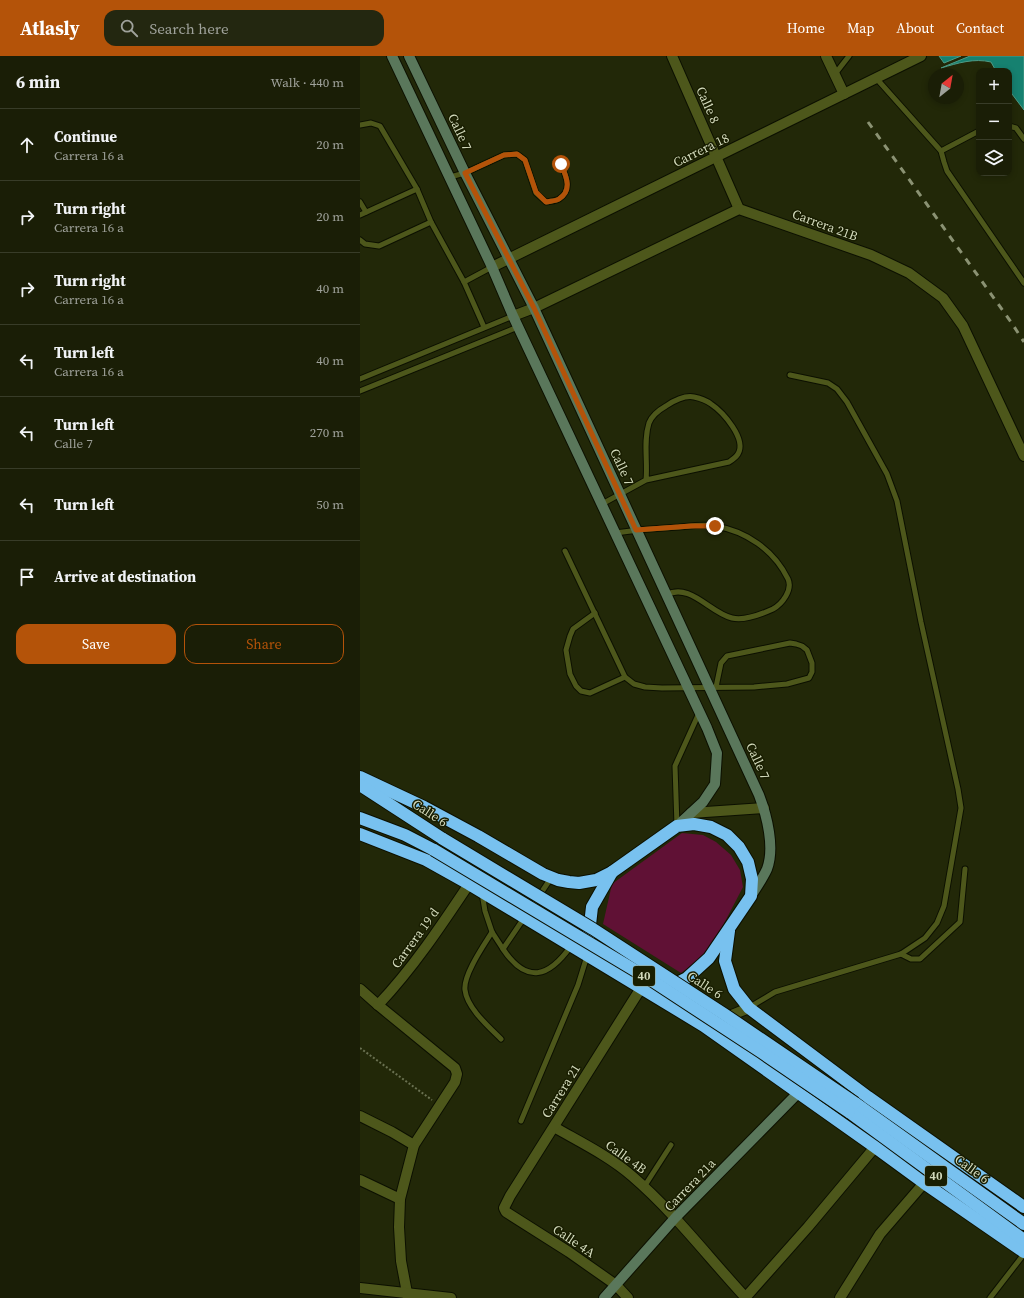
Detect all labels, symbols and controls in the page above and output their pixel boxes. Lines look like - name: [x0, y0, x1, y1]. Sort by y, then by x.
- search box: [104, 10, 384, 46]
- text: Atlasly: [20, 15, 80, 41]
- icon: search: [118, 17, 140, 39]
- text: Search here: [150, 18, 229, 39]
- text: Home: [787, 18, 825, 38]
- text: Map: [847, 18, 874, 38]
- text: About: [896, 18, 934, 38]
- text: Contact: [956, 18, 1004, 38]
- north arrow: [928, 68, 964, 104]
- map controls: [976, 68, 1012, 176]
- button: +: [976, 68, 1012, 104]
- text: 6 min: [16, 70, 60, 94]
- text: Walk · 440 m: [271, 74, 344, 91]
- street label: Calle 8: [692, 84, 724, 126]
- button: −: [976, 104, 1012, 140]
- street label: Calle 7: [444, 111, 476, 154]
- text: Continue: [54, 126, 117, 147]
- street label: Carrera 18: [670, 129, 732, 171]
- icon: ahead: [16, 134, 38, 156]
- text: 20 m: [316, 136, 344, 153]
- button: layers: [976, 140, 1012, 176]
- text: Carrera 16 a: [54, 147, 124, 164]
- route start: [552, 155, 570, 173]
- text: Turn right: [54, 198, 126, 219]
- street label: Carrera 21B: [790, 205, 860, 245]
- icon: right: [16, 206, 38, 228]
- text: 20 m: [316, 208, 344, 225]
- text: Carrera 16 a: [54, 219, 124, 236]
- text: Turn right: [54, 270, 126, 291]
- icon: right: [16, 278, 38, 300]
- text: 40 m: [316, 280, 344, 297]
- text: Carrera 16 a: [54, 291, 124, 308]
- text: Turn left: [54, 342, 114, 363]
- icon: left: [16, 350, 38, 372]
- text: 40 m: [316, 352, 344, 369]
- text: Carrera 16 a: [54, 363, 124, 380]
- text: Turn left: [54, 414, 114, 435]
- icon: left: [16, 422, 38, 444]
- text: 270 m: [310, 424, 344, 441]
- text: Calle 7: [54, 435, 93, 452]
- street label: Calle 7: [606, 446, 638, 489]
- icon: left: [16, 494, 38, 516]
- text: Turn left: [54, 494, 114, 515]
- text: 50 m: [316, 496, 344, 513]
- route end: [706, 517, 724, 535]
- icon: arrive: [16, 566, 38, 588]
- text: Arrive at destination: [54, 566, 196, 587]
- button: Save: [16, 624, 176, 664]
- button: Share: [184, 624, 344, 664]
- street label: Calle 7: [742, 740, 774, 783]
- street label: Calle 6: [409, 795, 451, 831]
- street label: Carrera 19 d: [387, 904, 443, 972]
- road number: 40: [633, 966, 655, 986]
- street label: Calle 6: [684, 967, 726, 1003]
- street label: Carrera 21: [538, 1061, 584, 1121]
- street label: Calle 4B: [602, 1136, 650, 1178]
- street label: Calle 6: [951, 1151, 993, 1187]
- street label: Carrera 21a: [661, 1155, 720, 1215]
- road number: 40: [925, 1166, 947, 1186]
- street label: Calle 4A: [550, 1221, 599, 1261]

